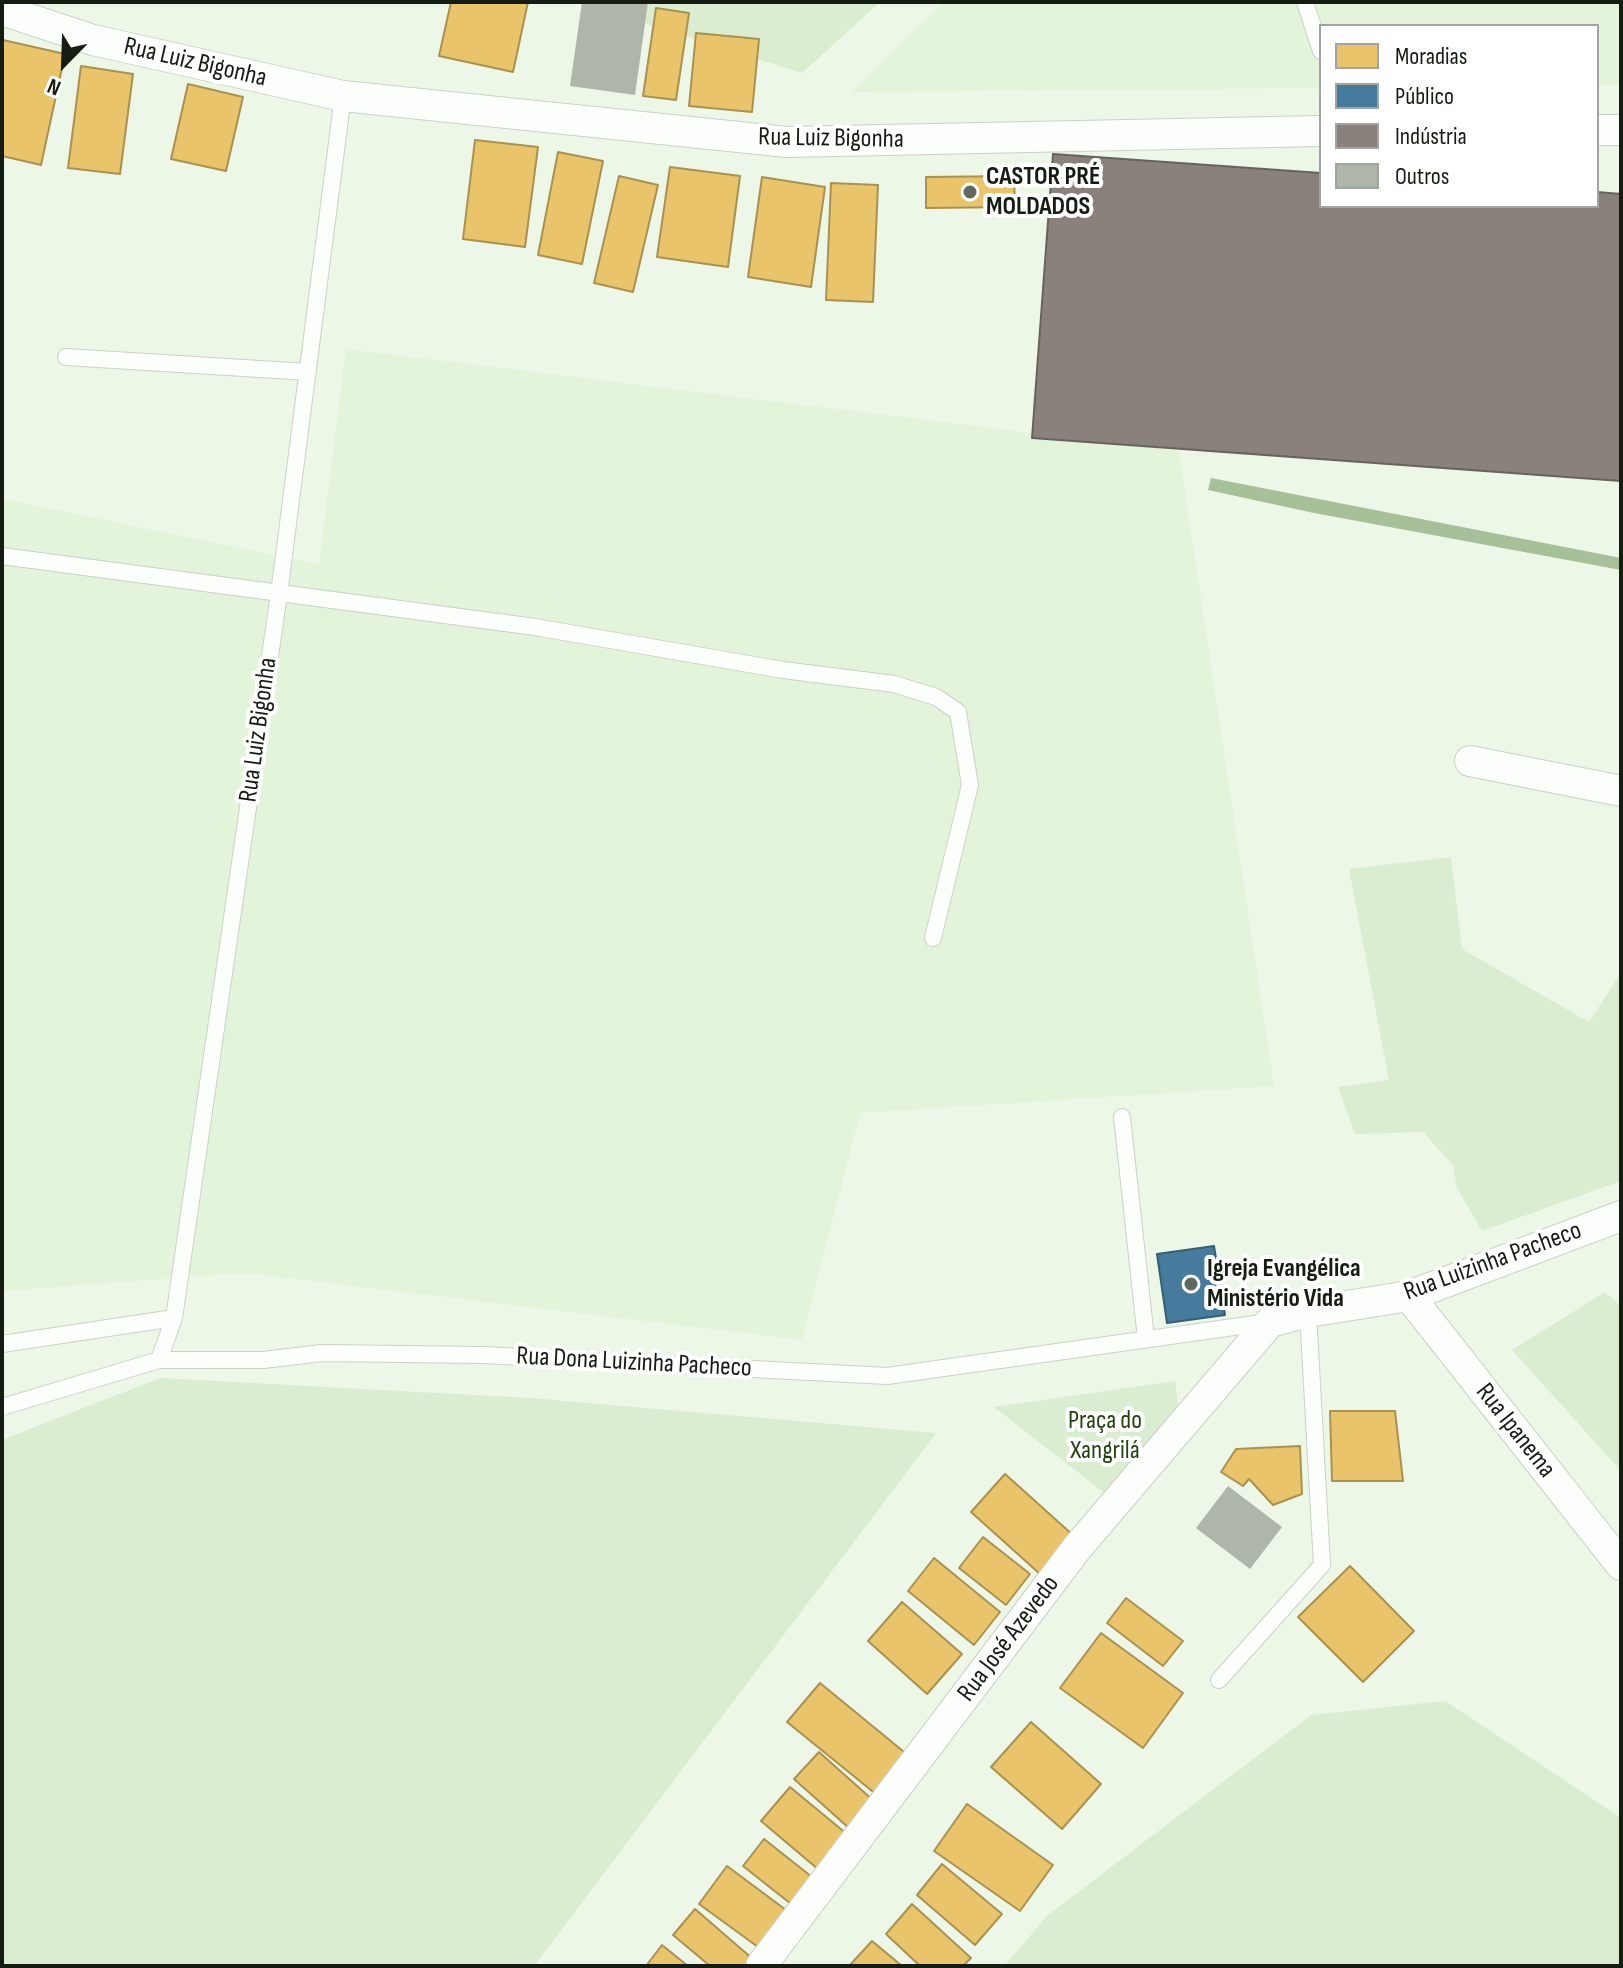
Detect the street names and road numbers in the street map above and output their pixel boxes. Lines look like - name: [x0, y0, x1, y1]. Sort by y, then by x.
- street label: Rua Luiz Bigonha: [121, 31, 269, 95]
- street label: Rua Luiz Bigonha: [758, 122, 904, 156]
- street label: Rua Luiz Bigonha: [233, 656, 285, 804]
- street label: Rua Luizinha Pacheco: [1400, 1215, 1586, 1309]
- street label: Rua Dona Luizinha Pacheco: [516, 1341, 752, 1385]
- street label: Rua Ipanema: [1468, 1378, 1562, 1484]
- street label: Rua José Azevedo: [952, 1570, 1066, 1708]

